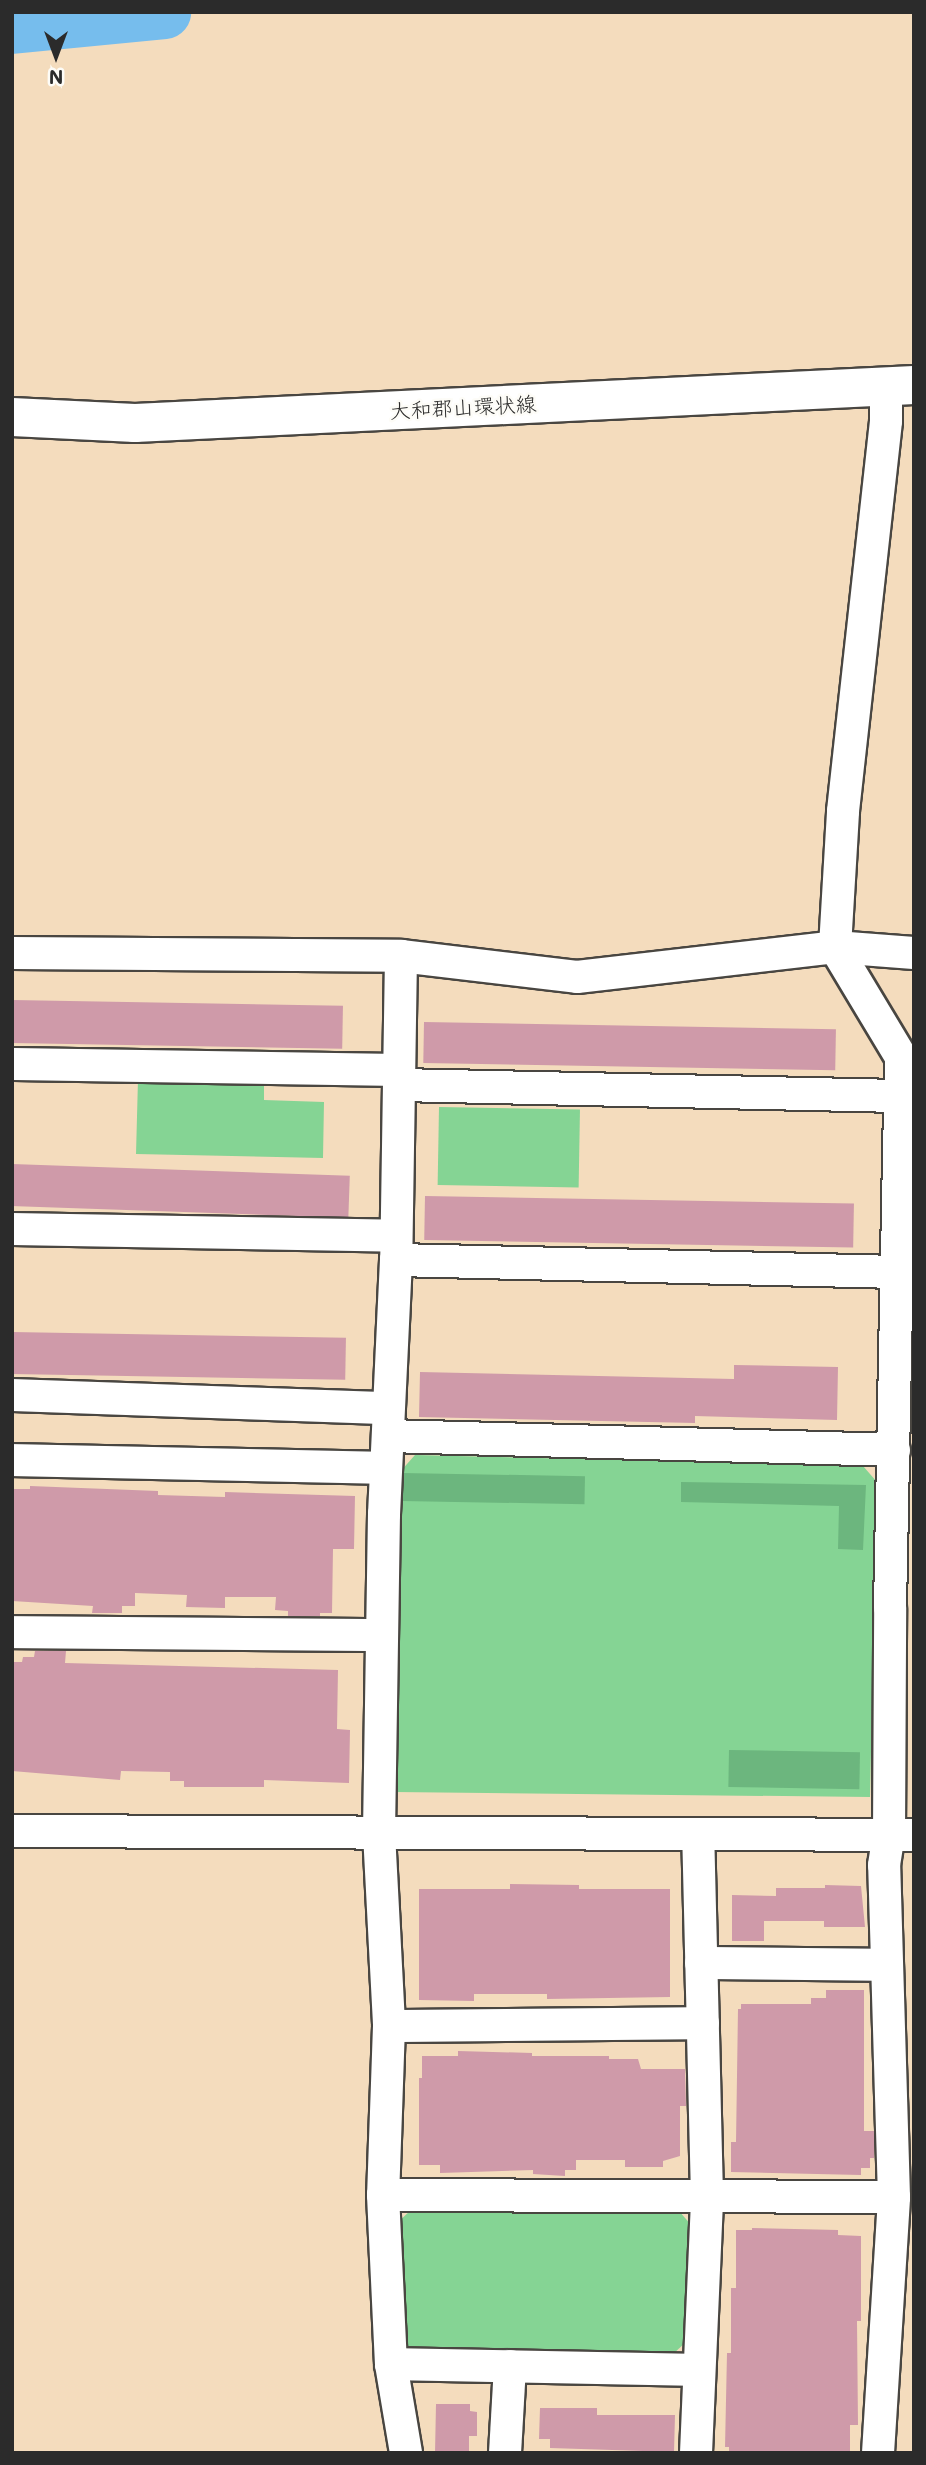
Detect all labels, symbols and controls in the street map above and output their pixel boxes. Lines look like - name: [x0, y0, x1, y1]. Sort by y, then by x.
- north arrow: [21, 21, 91, 91]
- text: N: [49, 65, 63, 90]
- street label: 大和郡山環状線: [389, 391, 537, 423]

